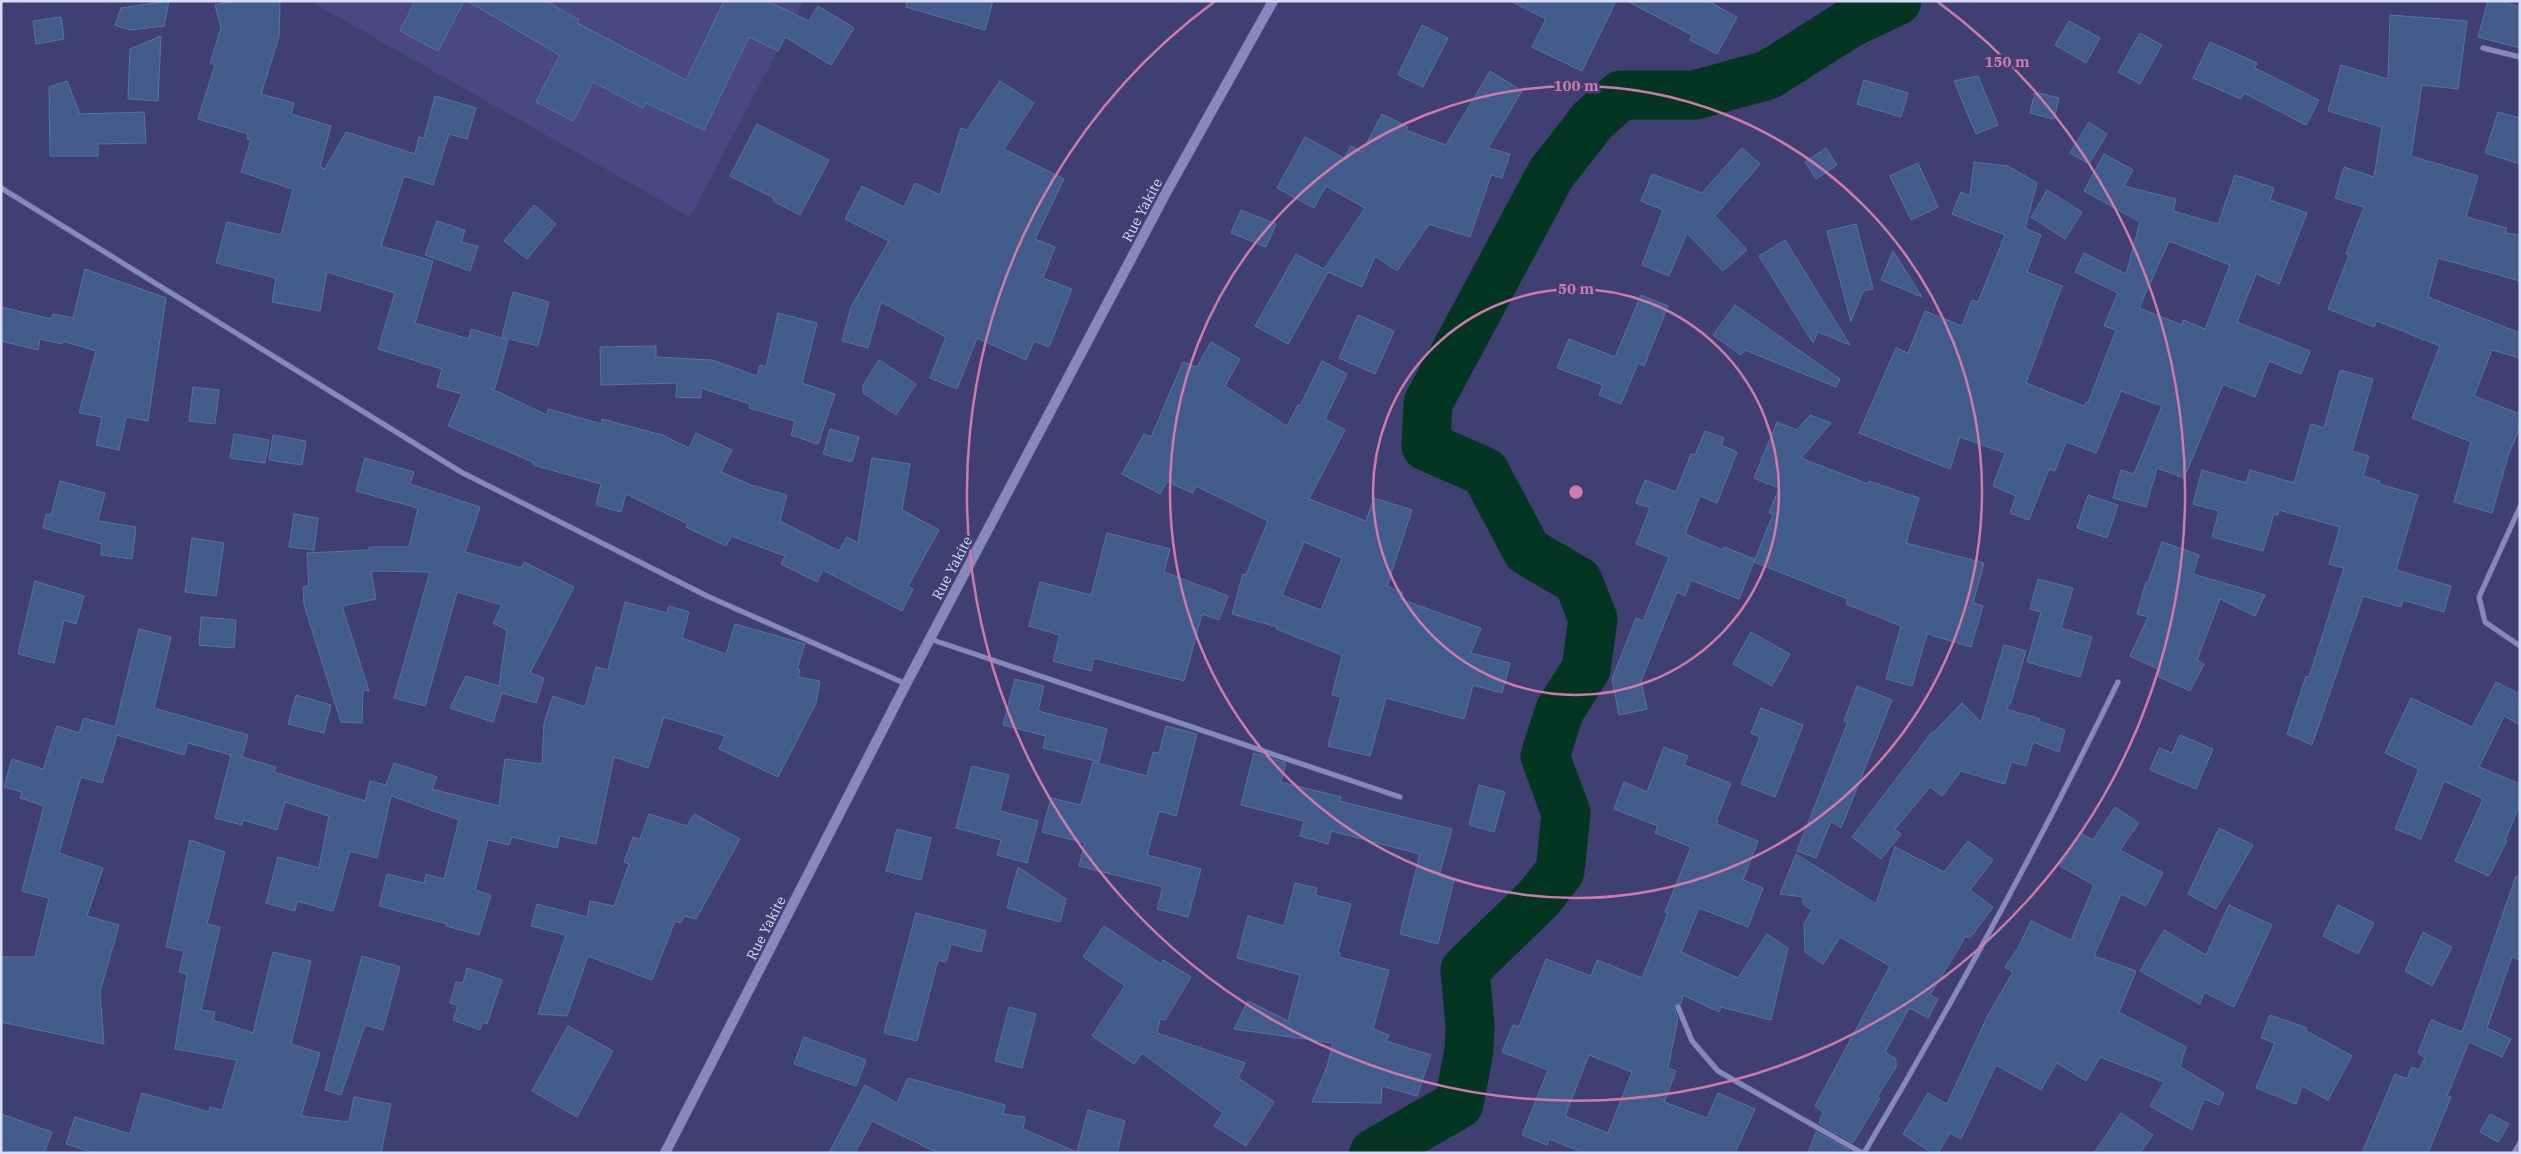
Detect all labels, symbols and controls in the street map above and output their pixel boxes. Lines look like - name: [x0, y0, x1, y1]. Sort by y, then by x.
- text: 150 m: [1984, 52, 2030, 71]
- text: 100 m: [1553, 76, 1599, 95]
- street label: Rue Yakite: [1118, 175, 1166, 245]
- text: 50 m: [1558, 279, 1594, 298]
- centre of rings: [1567, 483, 1585, 501]
- street label: Rue Yakite: [928, 533, 976, 603]
- street label: Rue Yakite: [742, 893, 790, 963]

